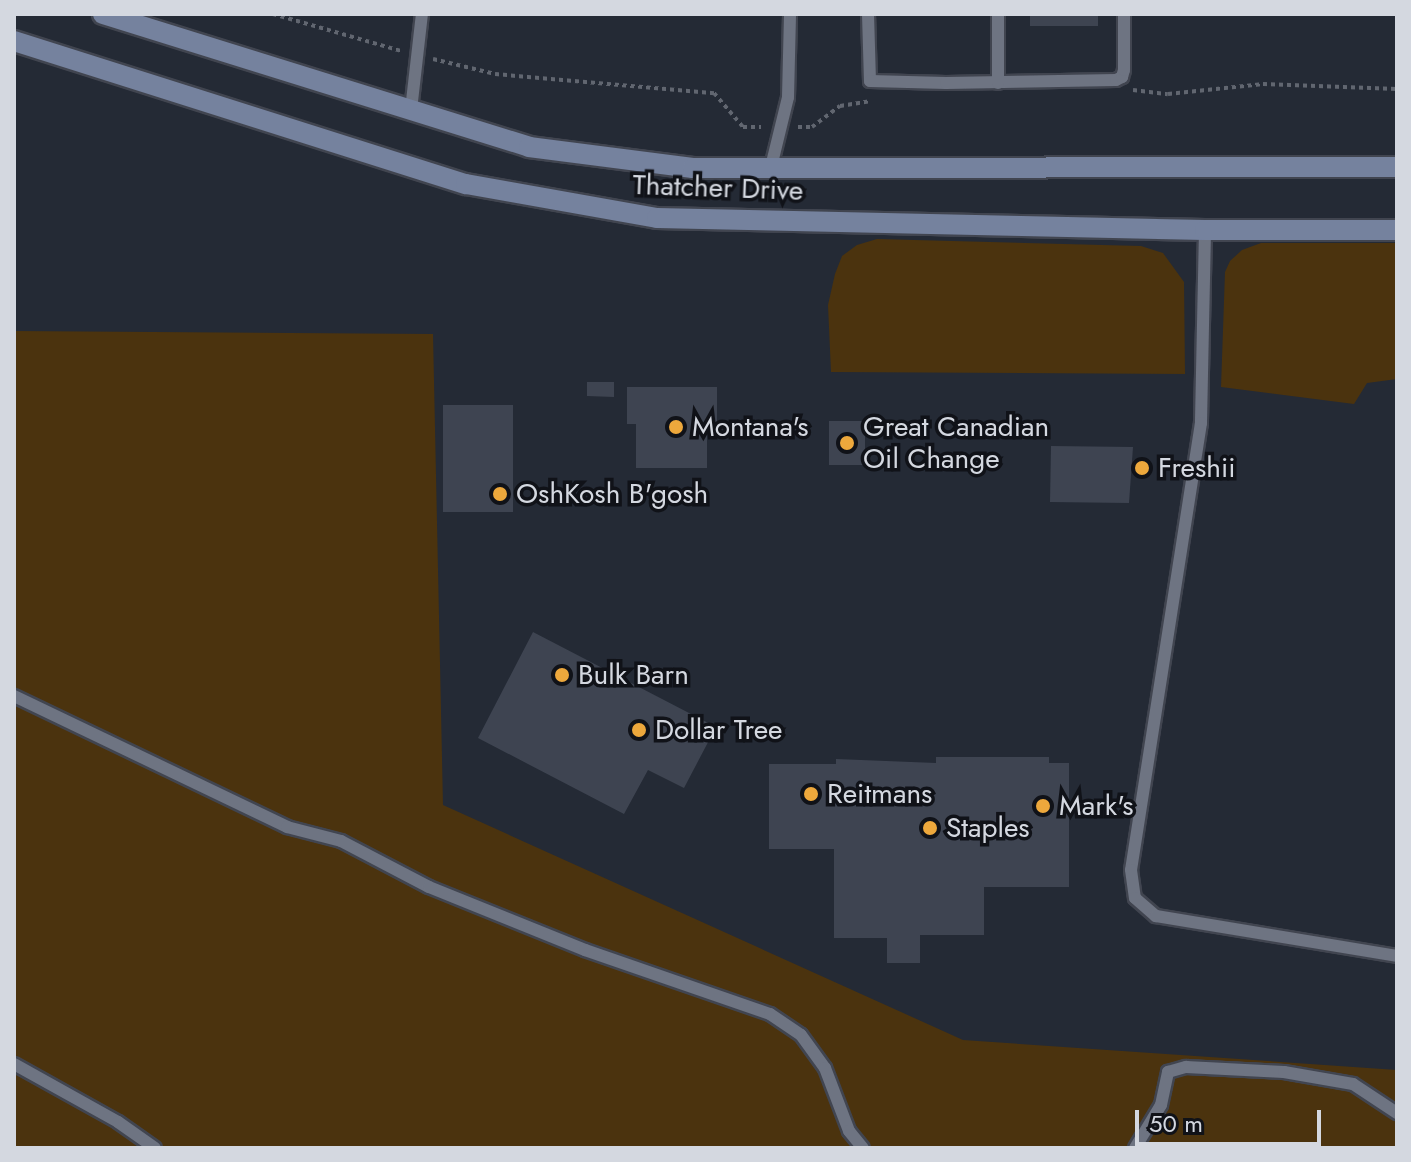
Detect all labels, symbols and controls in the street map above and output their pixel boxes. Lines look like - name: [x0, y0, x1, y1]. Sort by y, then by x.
- street label: Thatcher Drive: [632, 168, 804, 208]
- place label: Montana's: [692, 410, 809, 444]
- place label: Great Canadian Oil Change: [863, 410, 1049, 476]
- marker: Montana's: [667, 418, 685, 436]
- marker: Great Canadian Oil Change: [838, 434, 856, 452]
- place label: Freshii: [1158, 451, 1236, 485]
- marker: Freshii: [1133, 459, 1151, 477]
- place label: OshKosh B'gosh: [516, 477, 708, 511]
- marker: OshKosh B'gosh: [491, 485, 509, 503]
- place label: Bulk Barn: [578, 658, 689, 692]
- marker: Bulk Barn: [553, 666, 571, 684]
- place label: Dollar Tree: [655, 713, 782, 747]
- marker: Dollar Tree: [630, 721, 648, 739]
- place label: Reitmans: [827, 777, 932, 811]
- marker: Reitmans: [802, 785, 820, 803]
- place label: Mark's: [1059, 789, 1134, 823]
- marker: Mark's: [1034, 797, 1052, 815]
- place label: Staples: [946, 811, 1030, 845]
- marker: Staples: [921, 819, 939, 837]
- scale bar: [1139, 1094, 1325, 1144]
- text: 50 m: [1149, 1106, 1203, 1141]

